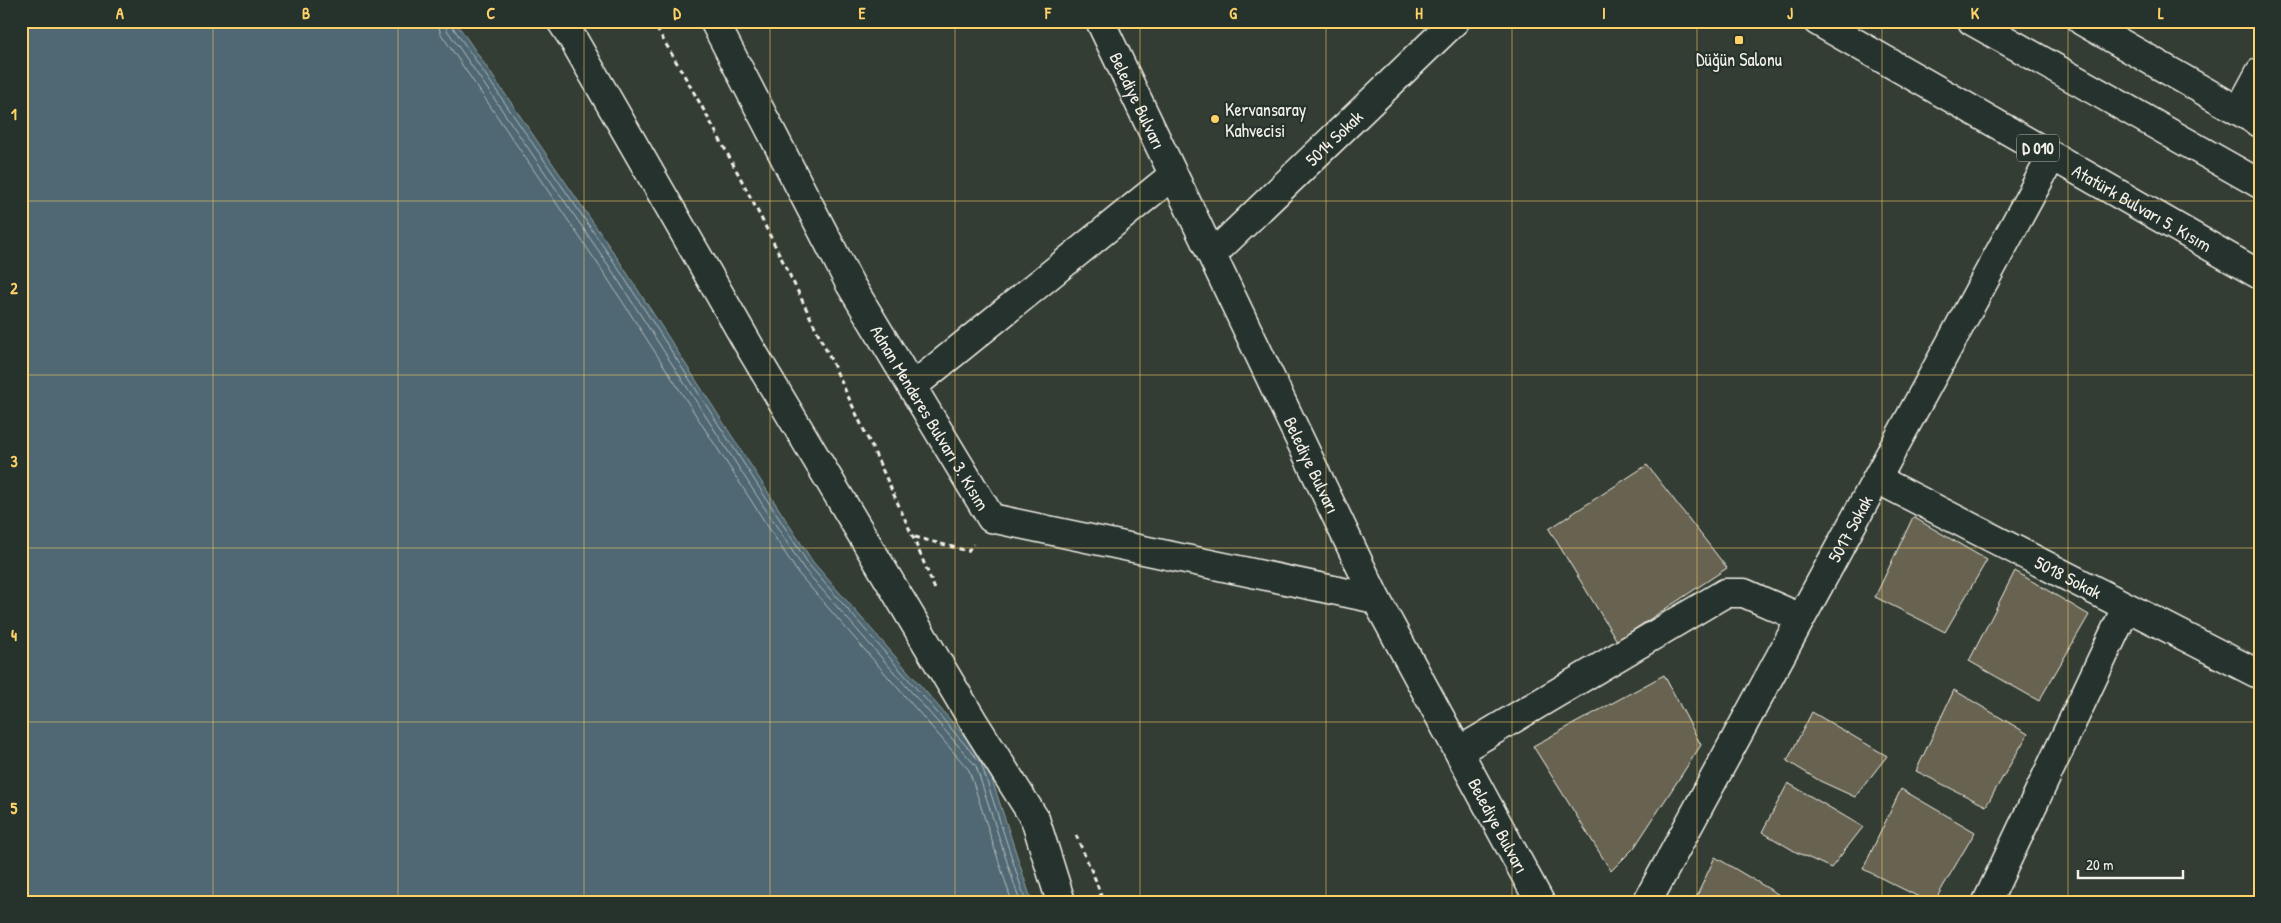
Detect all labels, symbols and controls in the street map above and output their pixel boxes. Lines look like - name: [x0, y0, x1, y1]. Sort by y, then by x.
- text: A: [116, 2, 124, 24]
- text: B: [302, 2, 310, 24]
- text: C: [487, 2, 496, 24]
- text: D: [673, 2, 681, 24]
- text: E: [858, 2, 866, 24]
- text: F: [1044, 2, 1052, 24]
- text: G: [1229, 2, 1237, 24]
- text: H: [1415, 2, 1423, 24]
- text: I: [1602, 2, 1606, 24]
- text: J: [1787, 2, 1793, 24]
- text: K: [1971, 2, 1980, 24]
- text: L: [2158, 2, 2164, 24]
- marker: Düğün Salonu: [1733, 34, 1745, 46]
- place label: Düğün Salonu: [1696, 47, 1782, 72]
- street label: Belediye Bulvarı: [1104, 48, 1172, 153]
- place label: Kervansaray Kahvecisi: [1225, 97, 1307, 143]
- text: 1: [11, 103, 17, 125]
- street label: 5014 Sokak: [1300, 104, 1368, 171]
- marker: Kervansaray Kahvecisi: [1209, 113, 1221, 125]
- road number: D 010: [2017, 134, 2059, 162]
- street label: Atatürk Bulvarı 5. Kısım: [2068, 158, 2217, 257]
- text: 2: [10, 277, 18, 299]
- street label: Adnan Menderes Bulvarı 3. Kısım: [865, 320, 996, 515]
- street label: Belediye Bulvarı: [1278, 412, 1346, 518]
- text: 3: [10, 450, 18, 472]
- street label: 5017 Sokak: [1821, 490, 1878, 566]
- street label: 5018 Sokak: [2031, 549, 2106, 605]
- text: 4: [11, 624, 17, 646]
- street label: Belediye Bulvarı: [1463, 773, 1534, 877]
- text: 5: [11, 797, 18, 819]
- scale bar: [2078, 848, 2184, 880]
- text: 20 m: [2086, 854, 2113, 875]

